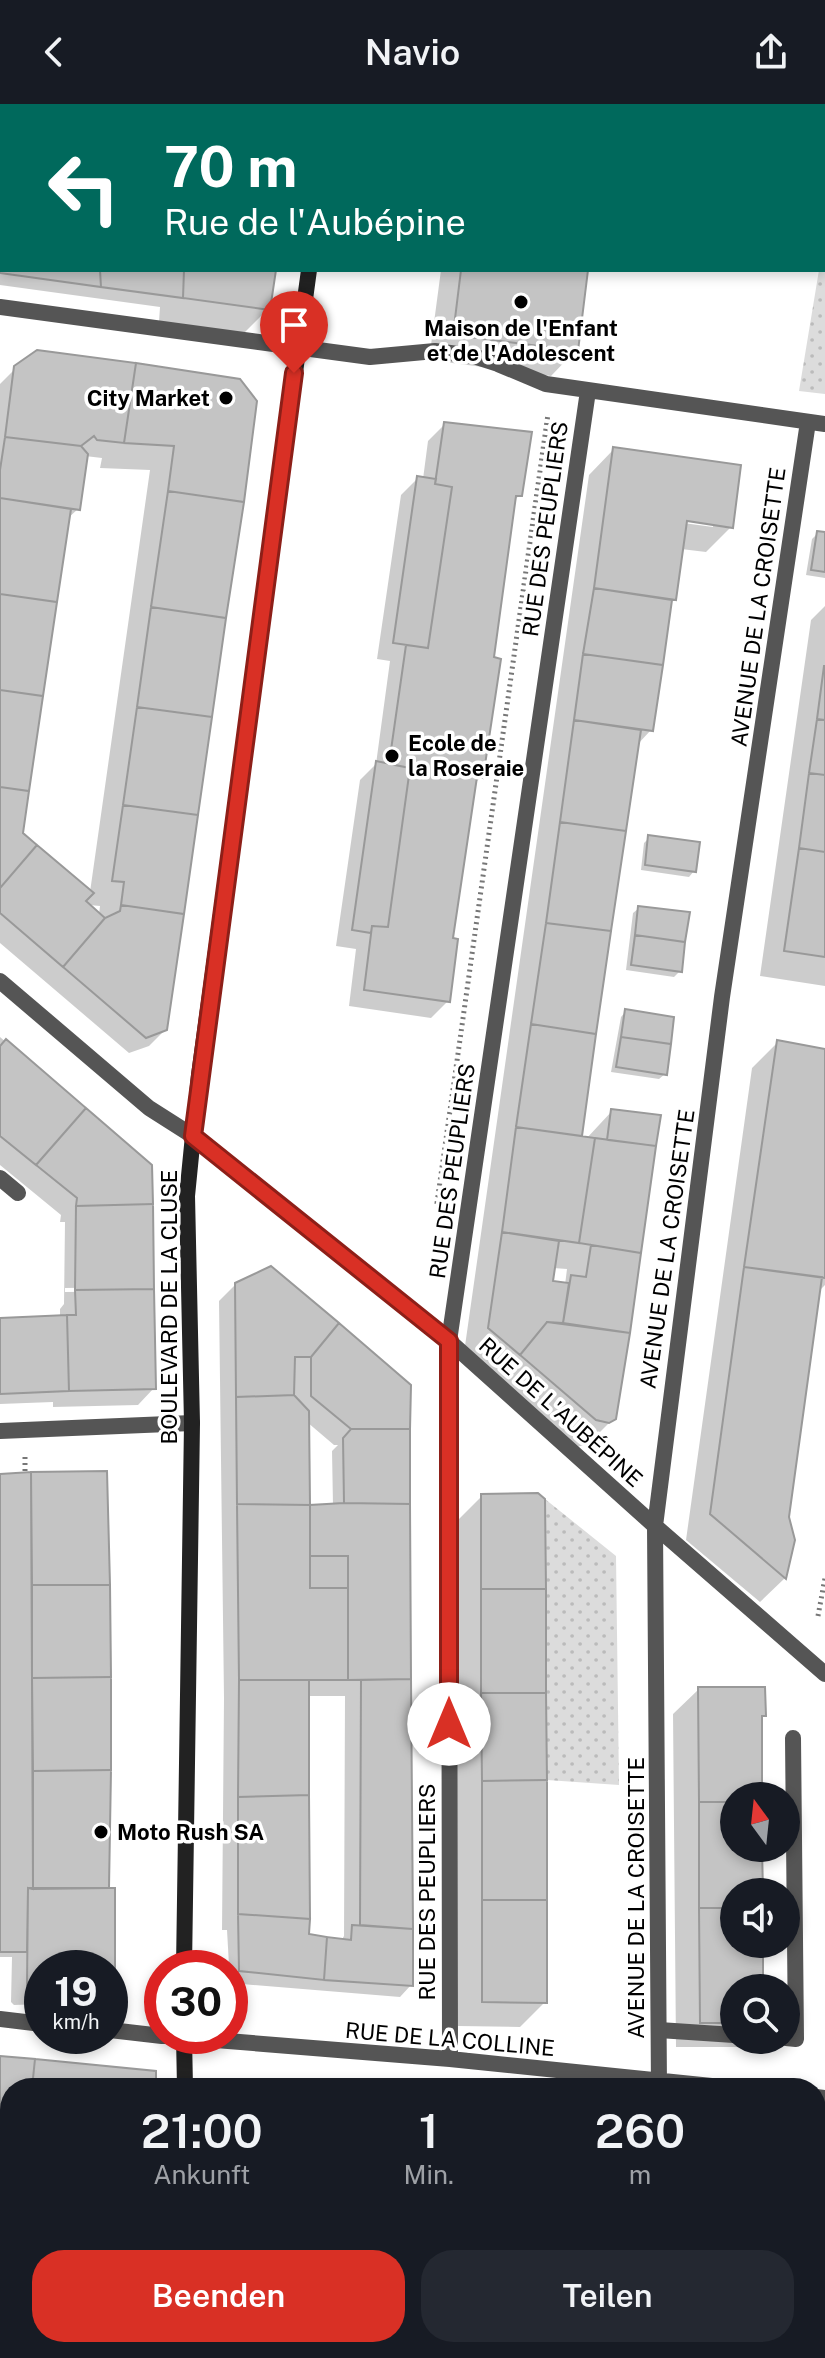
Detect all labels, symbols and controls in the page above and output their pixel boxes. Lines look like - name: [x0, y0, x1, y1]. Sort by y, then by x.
- icon: back: [32, 30, 76, 74]
- icon: share: [749, 30, 793, 74]
- text: Navio: [365, 31, 460, 73]
- text: 70 m: [164, 134, 297, 200]
- icon: left: [32, 136, 136, 240]
- text: Rue de l'Aubépine: [164, 201, 466, 243]
- pin: [260, 291, 328, 373]
- marker: Maison de l'Enfant et de l'Adolescent: [512, 293, 530, 311]
- icon: arrive: [272, 303, 316, 347]
- place label: Maison de l'Enfant et de l'Adolescent: [424, 315, 618, 366]
- place label: City Market: [87, 385, 210, 411]
- marker: City Market: [217, 389, 235, 407]
- street label: RUE DES PEUPLIERS: [517, 420, 573, 638]
- street label: AVENUE DE LA CROISETTE: [725, 466, 791, 748]
- place label: Ecole de la Roseraie: [408, 730, 524, 781]
- marker: Ecole de la Roseraie: [383, 747, 401, 765]
- street label: RUE DES PEUPLIERS: [424, 1062, 480, 1280]
- street label: AVENUE DE LA CROISETTE: [634, 1108, 700, 1390]
- street label: BOULEVARD DE LA CLUSE: [156, 1169, 182, 1445]
- street label: RUE DE L'AUBÉPINE: [474, 1332, 648, 1492]
- position arrow: [407, 1682, 491, 1766]
- street label: AVENUE DE LA CROISETTE: [623, 1757, 649, 2039]
- north arrow: [720, 1782, 800, 1862]
- map controls: [720, 1782, 800, 2054]
- street label: RUE DES PEUPLIERS: [414, 1784, 440, 2000]
- place label: Moto Rush SA: [117, 1819, 264, 1845]
- marker: Moto Rush SA: [92, 1823, 110, 1841]
- button: sound: [720, 1878, 800, 1958]
- speed limit sign: 30: [144, 1950, 248, 2054]
- text: 19: [54, 1968, 98, 2015]
- button: search: [720, 1974, 800, 2054]
- text: km/h: [52, 2010, 100, 2034]
- street label: RUE DE LA COLLINE: [344, 2017, 556, 2061]
- text: 21:00: [141, 2102, 263, 2159]
- text: 1: [419, 2102, 439, 2159]
- text: 260: [595, 2102, 685, 2159]
- text: Ankunft: [153, 2159, 250, 2190]
- text: Min.: [403, 2159, 454, 2190]
- text: m: [629, 2159, 651, 2190]
- button: Beenden: [32, 2250, 405, 2342]
- button: Teilen: [421, 2250, 794, 2342]

